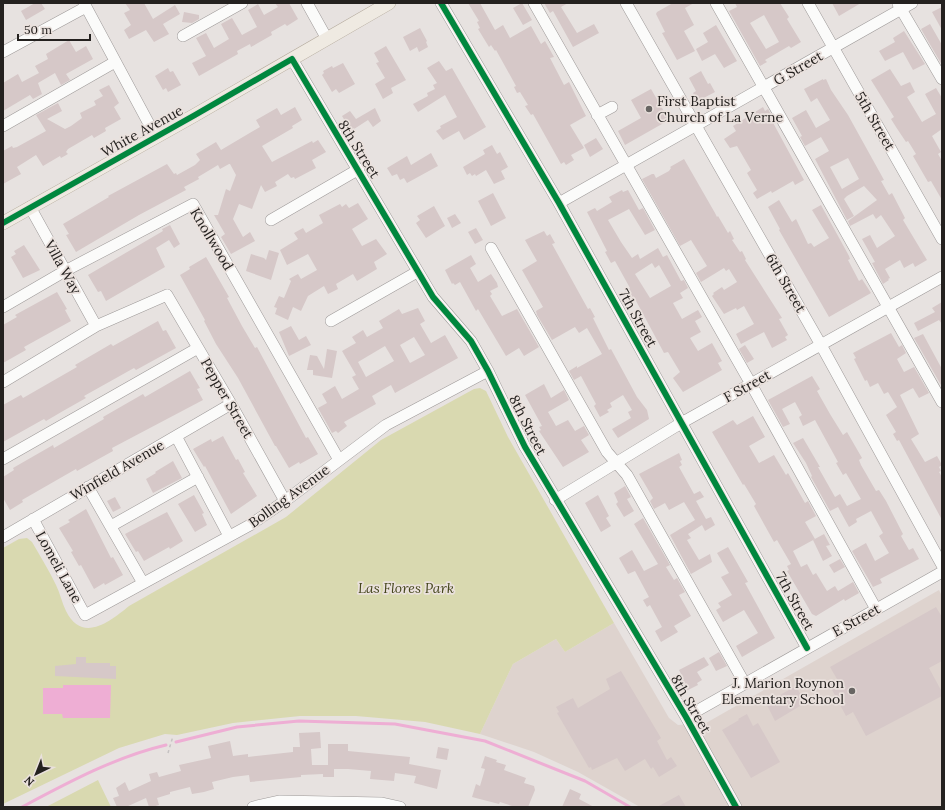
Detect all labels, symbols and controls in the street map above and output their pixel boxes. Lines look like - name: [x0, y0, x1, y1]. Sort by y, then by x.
- scale bar: [18, 16, 90, 42]
- text: 50 m: [24, 22, 52, 37]
- street label: G Street: [770, 46, 826, 89]
- street label: 5th Street: [851, 88, 899, 154]
- place label: First Baptist Church of La Verne: [657, 92, 784, 126]
- street label: White Avenue: [98, 101, 187, 161]
- marker: First Baptist Church of La Verne: [644, 104, 654, 114]
- street label: 8th Street: [334, 117, 384, 182]
- street label: Knollwood: [186, 205, 238, 273]
- street label: Villa Way: [40, 236, 86, 298]
- street label: 6th Street: [762, 250, 810, 316]
- street label: 7th Street: [615, 286, 662, 351]
- street label: Pepper Street: [197, 355, 258, 442]
- street label: F Street: [720, 365, 774, 406]
- street label: 8th Street: [505, 392, 551, 459]
- street label: Winfield Avenue: [67, 436, 168, 504]
- street label: Bolling Avenue: [245, 460, 333, 531]
- street label: Lomeli Lane: [32, 528, 86, 606]
- street label: 7th Street: [772, 569, 819, 634]
- park label: Las Flores Park: [358, 579, 454, 597]
- street label: E Street: [829, 599, 884, 640]
- street label: 8th Street: [667, 671, 715, 737]
- place label: J. Marion Roynon Elementary School: [721, 674, 844, 708]
- marker: J. Marion Roynon Elementary School: [847, 686, 857, 696]
- north arrow: [16, 754, 56, 794]
- text: N: [21, 773, 37, 789]

